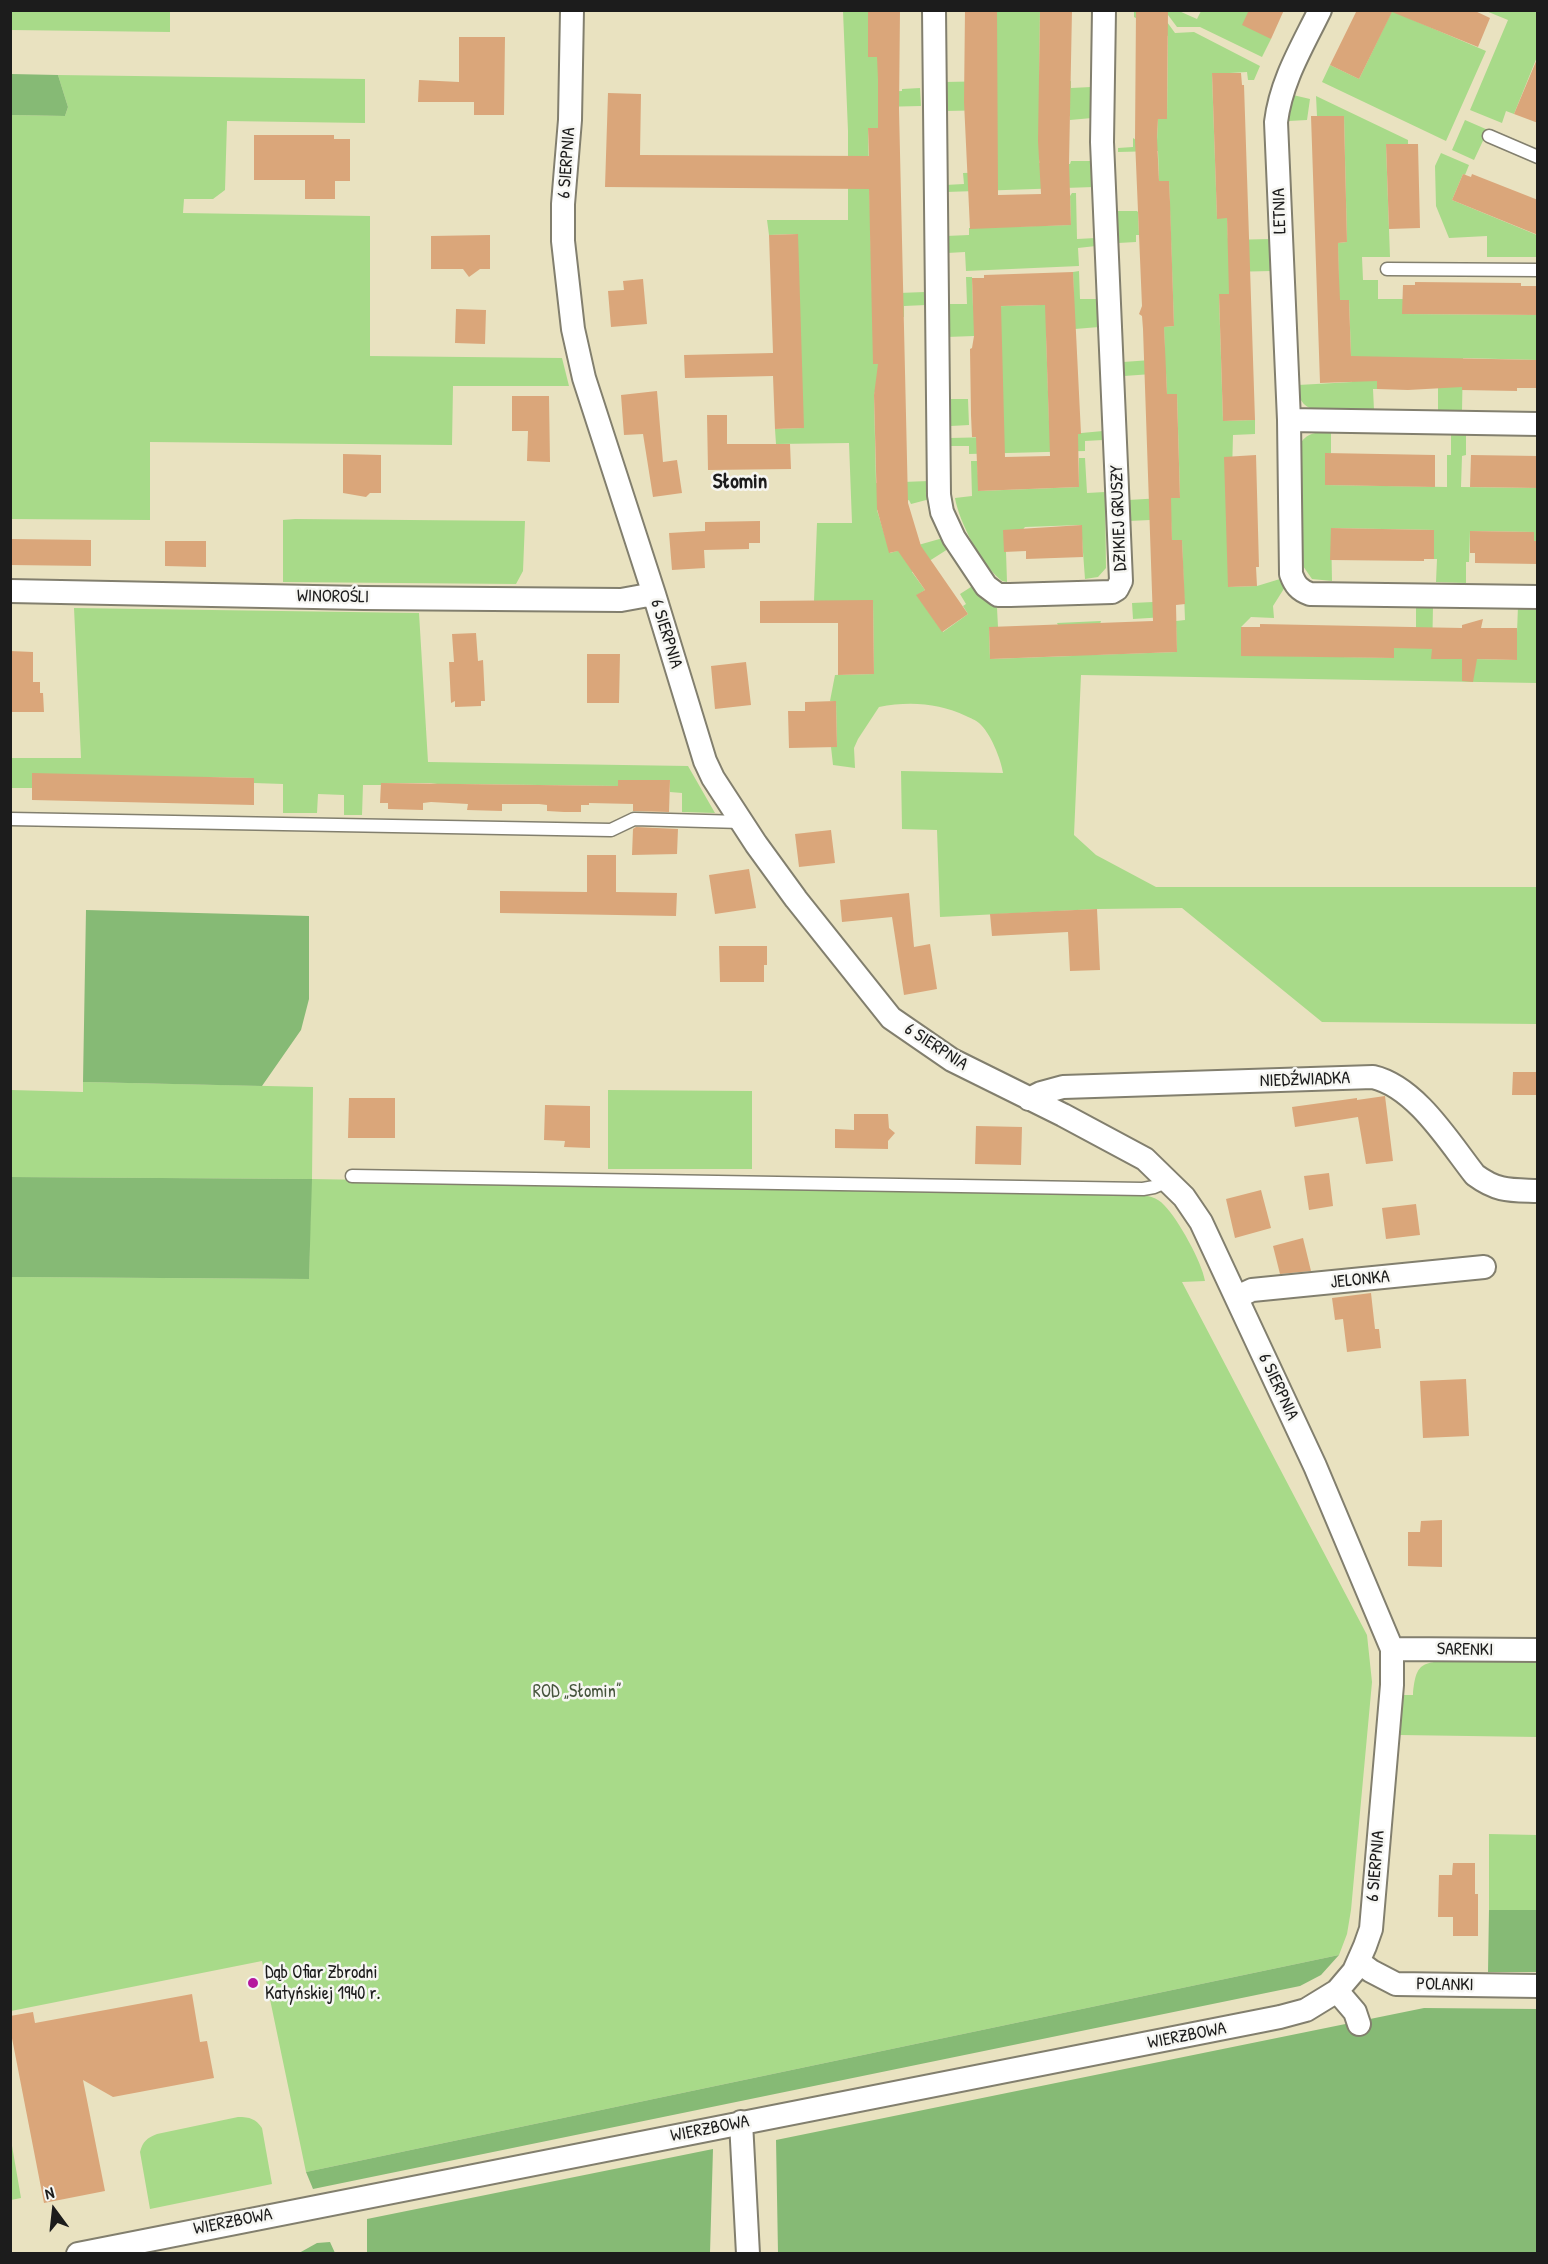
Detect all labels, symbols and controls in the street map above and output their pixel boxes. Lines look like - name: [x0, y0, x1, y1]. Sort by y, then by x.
- street label: 6 SIERPNIA: [554, 127, 580, 199]
- street label: LETNIA: [1268, 188, 1292, 234]
- street label: DZIKIEJ GRUSZY: [1106, 464, 1132, 572]
- district label: Słomin: [713, 469, 767, 495]
- street label: WINOROŚLI: [297, 586, 369, 608]
- street label: 6 SIERPNIA: [645, 597, 687, 671]
- street label: 6 SIERPNIA: [900, 1019, 972, 1075]
- street label: NIEDŹWIADKA: [1260, 1068, 1350, 1092]
- street label: JELONKA: [1329, 1266, 1391, 1294]
- street label: 6 SIERPNIA: [1253, 1350, 1303, 1424]
- street label: SARENKI: [1437, 1639, 1493, 1661]
- park label: ROD „Słomin”: [533, 1681, 621, 1703]
- street label: 6 SIERPNIA: [1362, 1830, 1390, 1902]
- place label: Dąb Ofiar Zbrodni Katyńskiej 1940 r.: [265, 1962, 380, 2004]
- street label: POLANKI: [1416, 1974, 1474, 1996]
- marker: Dąb Ofiar Zbrodni Katyńskiej 1940 r.: [246, 1976, 260, 1990]
- street label: WIERZBOWA: [1146, 2018, 1228, 2054]
- street label: WIERZBOWA: [669, 2111, 751, 2147]
- north arrow: [24, 2180, 84, 2240]
- text: N: [42, 2181, 56, 2204]
- street label: WIERZBOWA: [192, 2204, 274, 2240]

